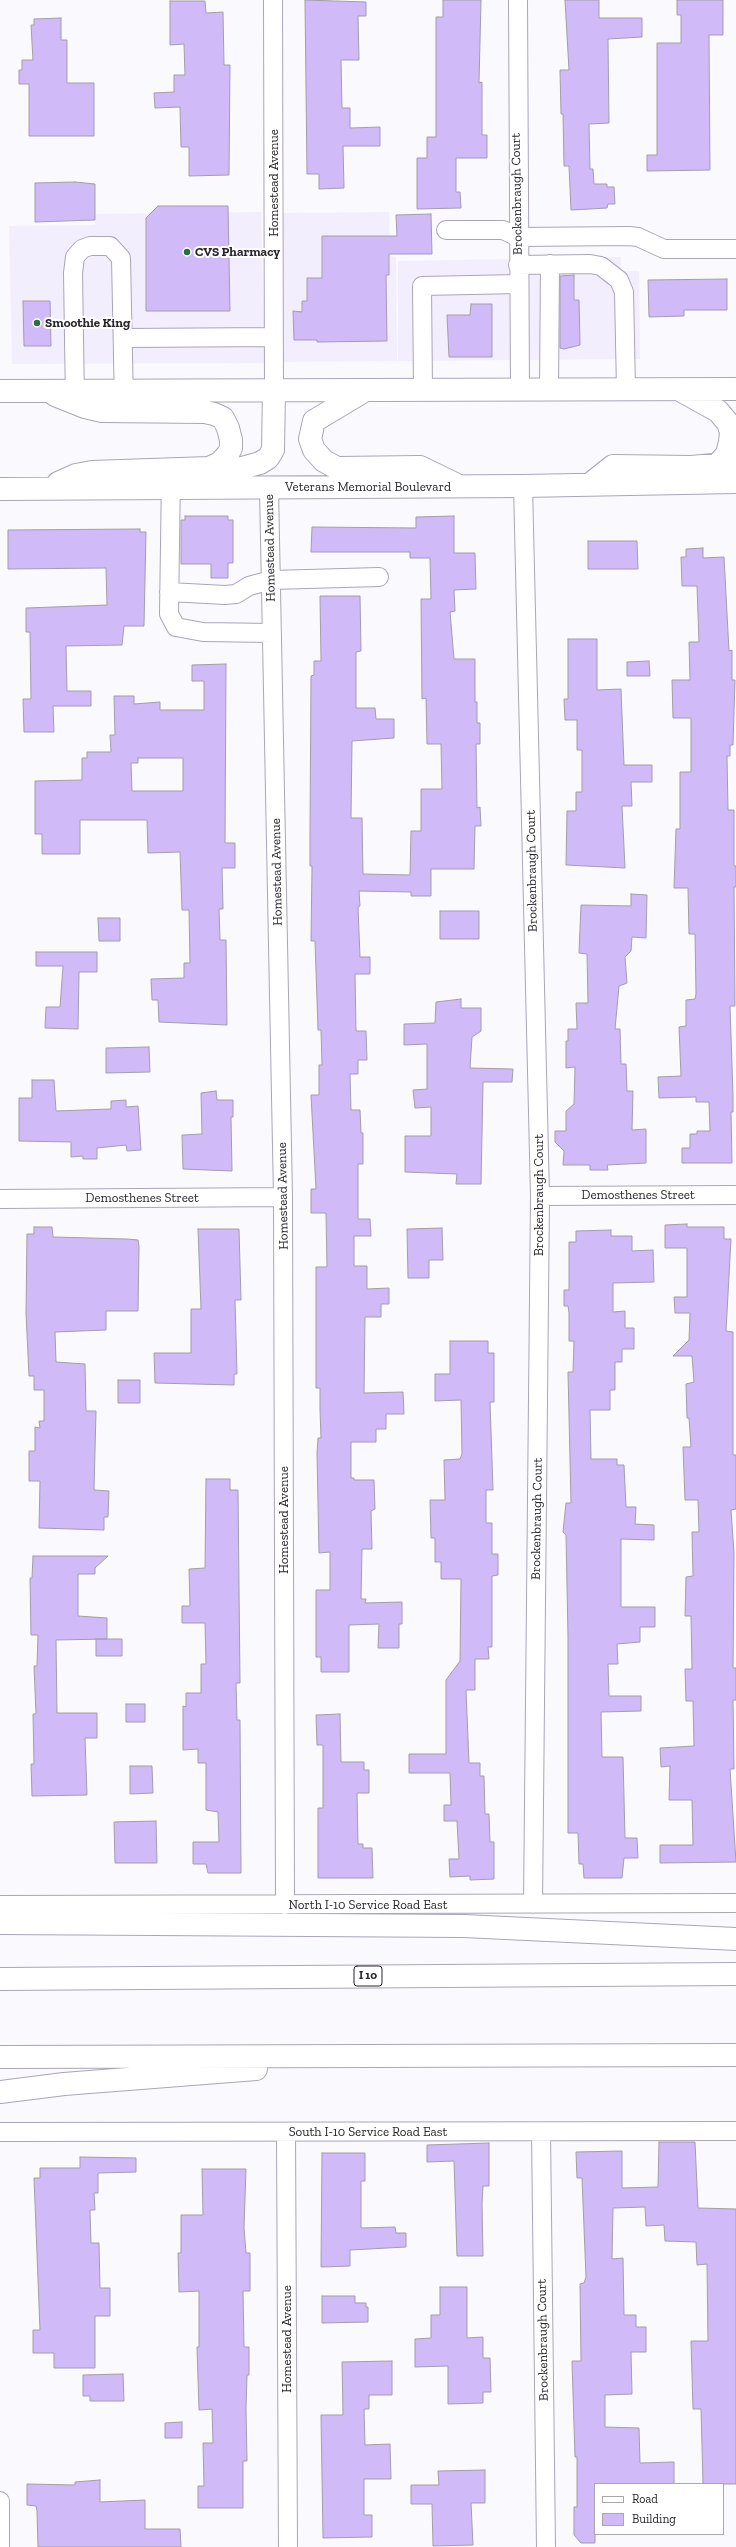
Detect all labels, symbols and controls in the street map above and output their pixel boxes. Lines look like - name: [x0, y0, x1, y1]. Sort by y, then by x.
- street label: Homestead Avenue: [266, 129, 282, 237]
- street label: Brockenbraugh Court: [508, 133, 526, 255]
- place label: CVS Pharmacy: [195, 244, 280, 260]
- marker: CVS Pharmacy: [182, 247, 192, 257]
- place label: Smoothie King: [45, 315, 130, 331]
- marker: Smoothie King: [32, 318, 42, 328]
- street label: Veterans Memorial Boulevard: [285, 479, 451, 495]
- street label: Homestead Avenue: [261, 494, 279, 602]
- street label: Brockenbraugh Court: [523, 810, 541, 932]
- street label: Homestead Avenue: [268, 818, 286, 926]
- street label: Brockenbraugh Court: [531, 1134, 547, 1256]
- street label: Homestead Avenue: [274, 1142, 292, 1250]
- street label: Demosthenes Street: [581, 1187, 695, 1203]
- street label: Demosthenes Street: [85, 1190, 199, 1206]
- street label: Brockenbraugh Court: [528, 1458, 546, 1580]
- street label: Homestead Avenue: [276, 1466, 292, 1574]
- street label: North I-10 Service Road East: [288, 1897, 448, 1913]
- road number: I 10: [354, 1966, 382, 1986]
- street label: South I-10 Service Road East: [289, 2124, 447, 2140]
- street label: Brockenbraugh Court: [534, 2279, 552, 2401]
- street label: Homestead Avenue: [279, 2285, 295, 2393]
- legend: [594, 2483, 724, 2535]
- text: Road: [632, 2492, 658, 2506]
- text: Building: [632, 2512, 676, 2526]

